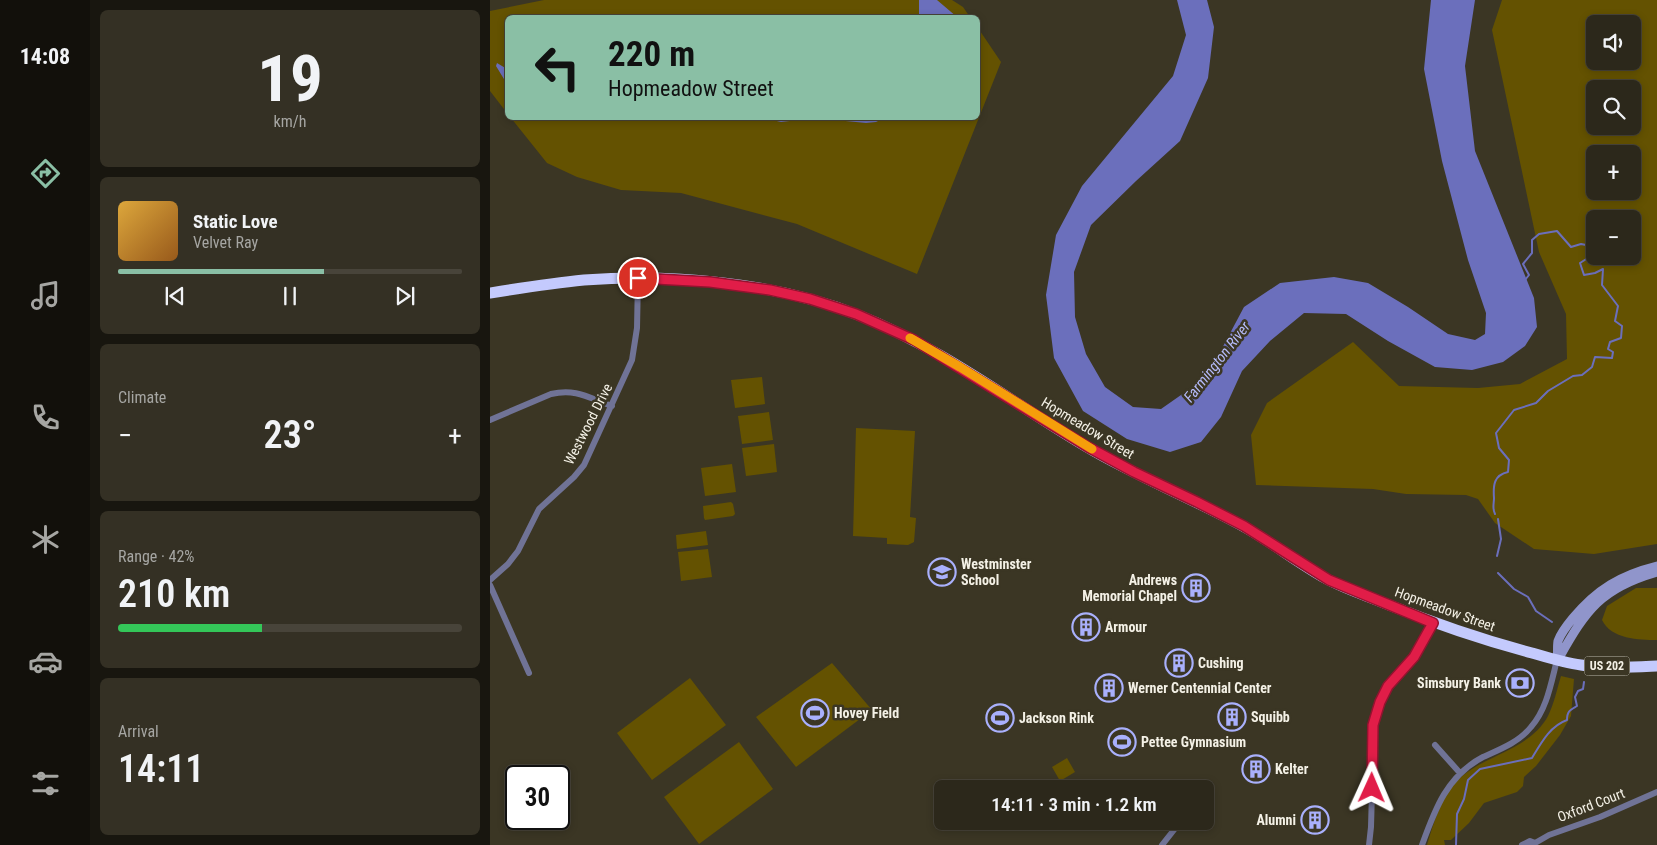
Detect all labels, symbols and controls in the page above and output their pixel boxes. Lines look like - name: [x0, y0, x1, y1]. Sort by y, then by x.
- map controls: [1586, 15, 1641, 265]
- button: sound: [1586, 15, 1641, 70]
- text: 220 m: [608, 34, 695, 75]
- icon: left: [525, 35, 590, 100]
- text: 19: [257, 41, 323, 117]
- text: 14:08: [20, 44, 70, 69]
- text: Hopmeadow Street: [608, 76, 774, 101]
- button: search: [1586, 80, 1641, 135]
- text: km/h: [274, 112, 306, 131]
- button: +: [1586, 145, 1641, 200]
- icon: directions: [28, 156, 63, 191]
- text: Static Love: [193, 210, 278, 233]
- button: −: [1586, 210, 1641, 265]
- text: Velvet Ray: [193, 233, 258, 252]
- pin: [617, 257, 659, 299]
- icon: arrive: [624, 264, 652, 292]
- icon: music: [28, 278, 63, 313]
- icon: previous: [161, 282, 189, 310]
- icon: pause: [276, 282, 304, 310]
- icon: next: [391, 282, 419, 310]
- water label: Farmington River: [1180, 318, 1254, 406]
- street label: Westwood Drive: [561, 380, 615, 467]
- text: Climate: [118, 388, 166, 407]
- street label: Hopmeadow Street: [1039, 394, 1137, 462]
- icon: phone: [28, 400, 63, 435]
- text: 23°: [264, 413, 316, 457]
- text: −: [118, 419, 132, 452]
- text: +: [448, 419, 462, 452]
- icon: climate: [28, 522, 63, 557]
- text: Range · 42%: [118, 547, 194, 566]
- place label: Westminster School: [961, 556, 1032, 588]
- school or university icon: Westminster School: [927, 557, 957, 587]
- text: 210 km: [118, 572, 230, 616]
- place label: Andrews Memorial Chapel: [1082, 572, 1177, 604]
- building icon: Andrews Memorial Chapel: [1181, 573, 1211, 603]
- street label: Hopmeadow Street: [1393, 583, 1497, 635]
- building icon: Armour: [1071, 612, 1101, 642]
- place label: Armour: [1105, 619, 1147, 635]
- icon: car: [28, 644, 63, 679]
- building icon: Cushing: [1164, 648, 1194, 678]
- place label: Cushing: [1198, 655, 1244, 671]
- road number: US 202: [1584, 656, 1630, 676]
- bank icon: Simsbury Bank: [1505, 668, 1535, 698]
- building icon: Werner Centennial Center: [1094, 673, 1124, 703]
- place label: Simsbury Bank: [1417, 675, 1501, 691]
- place label: Werner Centennial Center: [1128, 680, 1272, 696]
- sports icon: Hovey Field: [800, 698, 830, 728]
- building icon: Squibb: [1217, 702, 1247, 732]
- sports icon: Jackson Rink: [985, 703, 1015, 733]
- place label: Hovey Field: [834, 705, 899, 721]
- place label: Squibb: [1251, 709, 1290, 725]
- place label: Jackson Rink: [1019, 710, 1094, 726]
- text: Arrival: [118, 722, 159, 741]
- sports icon: Pettee Gymnasium: [1107, 727, 1137, 757]
- place label: Pettee Gymnasium: [1141, 734, 1246, 750]
- text: 14:11: [118, 747, 204, 791]
- building icon: Kelter: [1241, 754, 1271, 784]
- place label: Kelter: [1275, 761, 1309, 777]
- position arrow: [1345, 761, 1397, 813]
- speed limit sign: 30: [505, 765, 570, 830]
- icon: filters: [28, 766, 63, 801]
- street label: Oxford Court: [1555, 785, 1627, 825]
- text: 14:11 · 3 min · 1.2 km: [991, 793, 1157, 816]
- building icon: Alumni: [1300, 805, 1330, 835]
- place label: Alumni: [1256, 812, 1296, 828]

